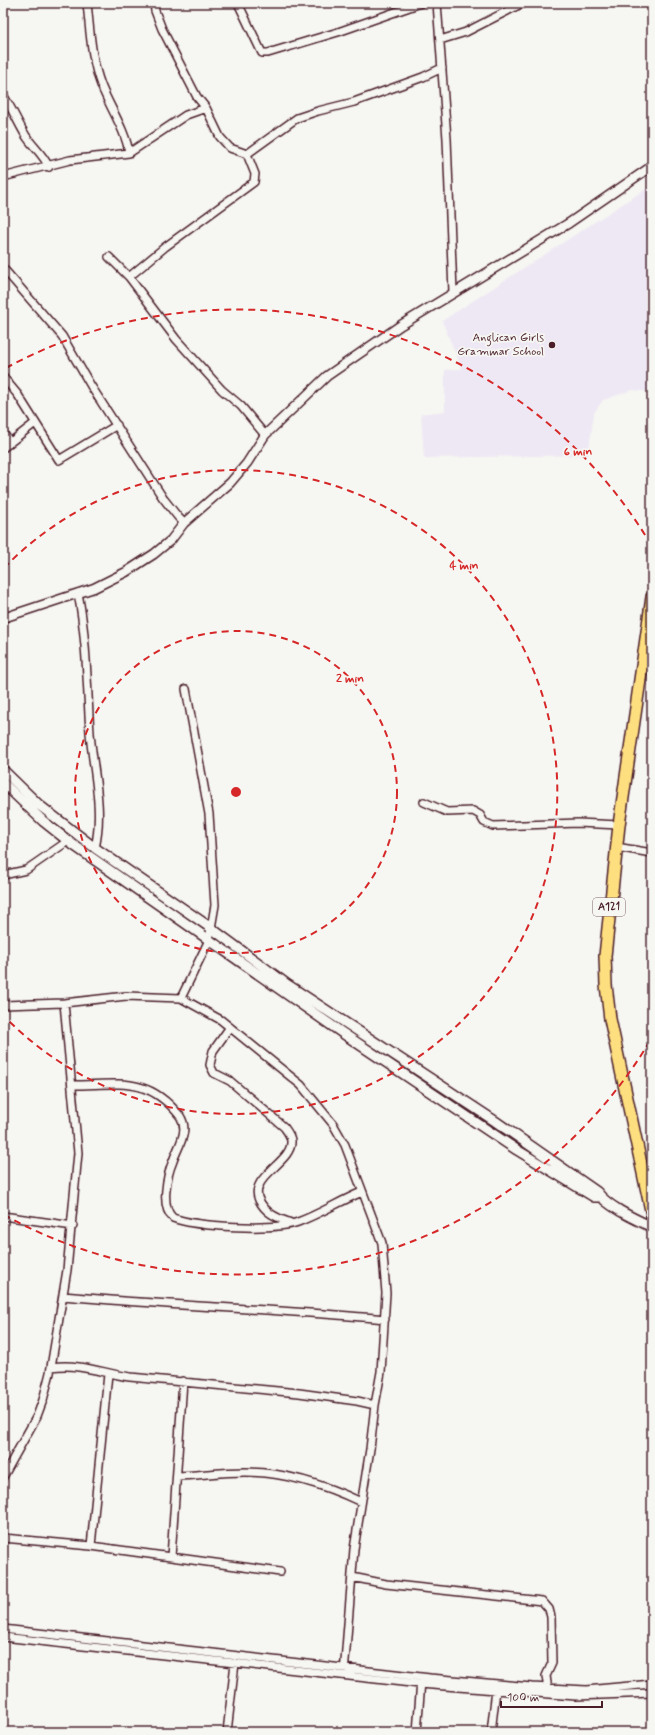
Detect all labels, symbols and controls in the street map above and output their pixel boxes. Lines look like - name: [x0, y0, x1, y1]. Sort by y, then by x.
- place label: Anglican Girls Grammar School: [457, 330, 544, 360]
- marker: Anglican Girls Grammar School: [547, 340, 557, 350]
- text: 6 min: [564, 444, 592, 460]
- text: 4 min: [449, 558, 479, 574]
- text: 2 min: [336, 671, 364, 687]
- centre of rings: [229, 785, 243, 799]
- road number: A121: [593, 898, 625, 916]
- scale bar: [501, 1683, 602, 1709]
- text: 100 m: [507, 1690, 539, 1706]

